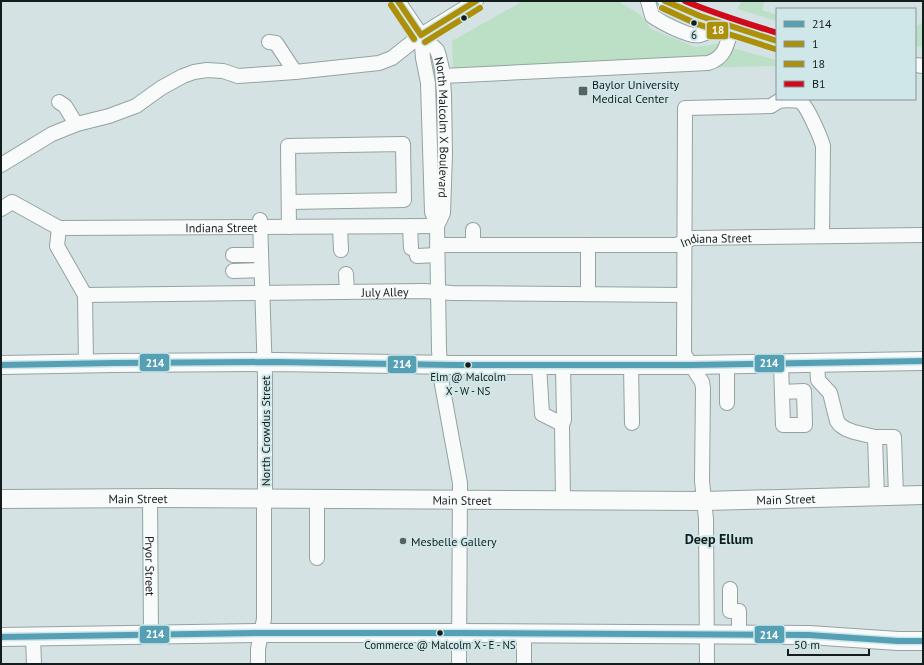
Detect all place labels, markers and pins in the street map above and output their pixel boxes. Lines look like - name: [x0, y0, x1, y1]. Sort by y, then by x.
- unlabelled marker: [459, 13, 469, 23]
- marker: 6: [689, 18, 699, 28]
- place label: 6: [691, 28, 697, 42]
- place label: Baylor University Medical Center: [592, 77, 680, 106]
- marker: Baylor University Medical Center: [577, 85, 589, 97]
- marker: Elm @ Malcolm X - W - NS: [463, 360, 473, 370]
- place label: Elm @ Malcolm X - W - NS: [430, 370, 506, 398]
- place label: Mesbelle Gallery: [411, 534, 497, 549]
- marker: Mesbelle Gallery: [398, 536, 408, 546]
- marker: Commerce @ Malcolm X - E - NS: [435, 628, 445, 638]
- place label: Commerce @ Malcolm X - E - NS: [364, 638, 516, 652]

